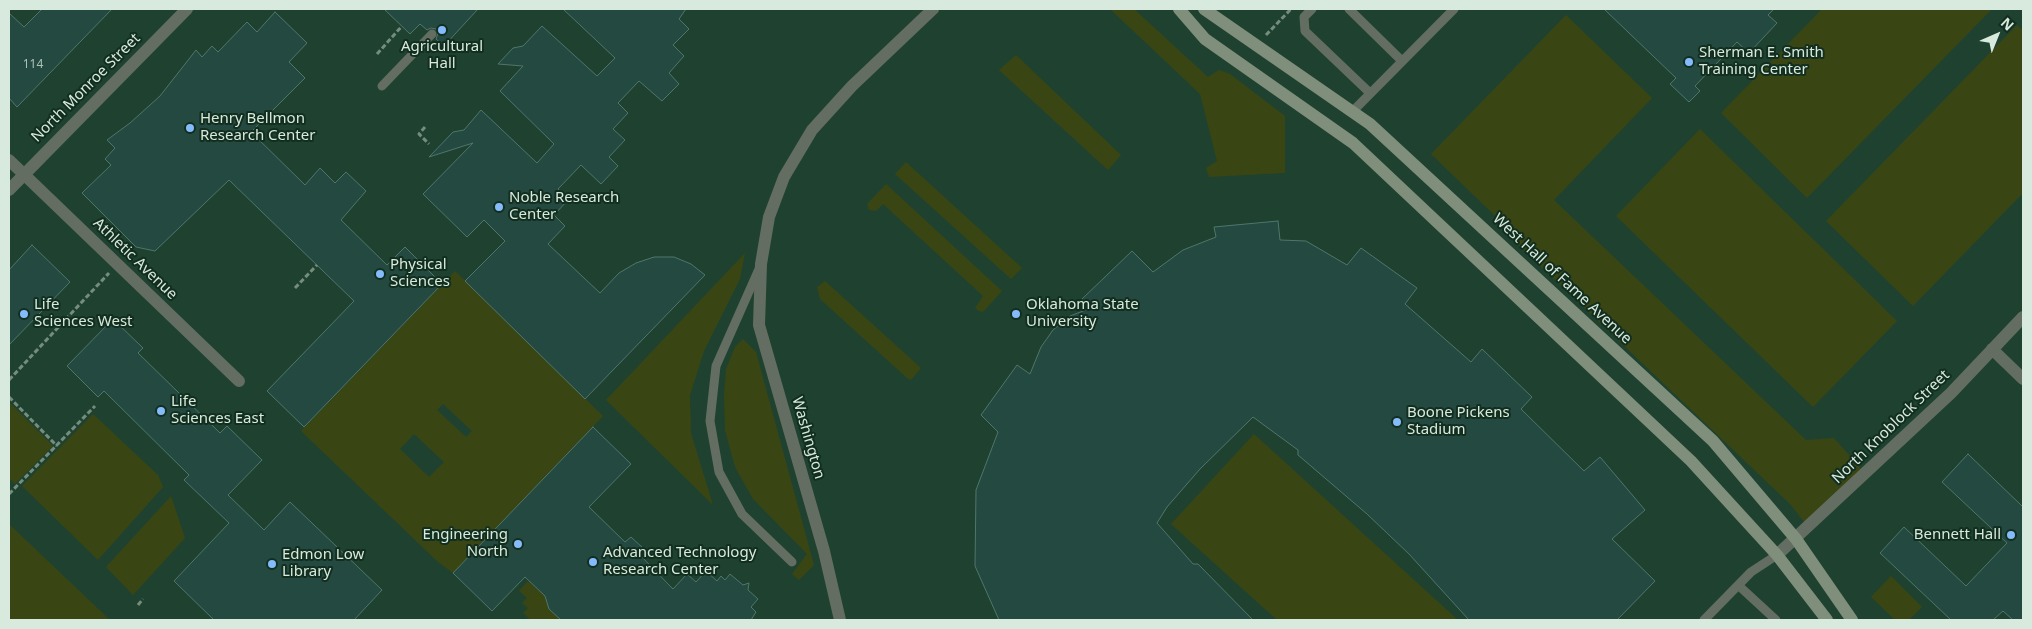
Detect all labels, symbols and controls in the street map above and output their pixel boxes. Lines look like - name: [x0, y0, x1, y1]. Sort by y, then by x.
- north arrow: [1972, 10, 2022, 60]
- text: N: [1997, 13, 2018, 35]
- marker: Agricultural Hall: [436, 24, 448, 36]
- street label: North Monroe Street: [28, 30, 144, 146]
- place label: Agricultural Hall: [401, 38, 483, 73]
- place label: Sherman E. Smith Training Center: [1699, 44, 1824, 79]
- marker: Sherman E. Smith Training Center: [1683, 56, 1695, 68]
- house number: 114: [23, 58, 43, 72]
- place label: Henry Bellmon Research Center: [200, 110, 315, 145]
- marker: Henry Bellmon Research Center: [184, 122, 196, 134]
- place label: Noble Research Center: [509, 189, 619, 224]
- marker: Noble Research Center: [493, 201, 505, 213]
- street label: West Hall of Fame Avenue: [1489, 210, 1635, 348]
- street label: Athletic Avenue: [89, 214, 181, 304]
- place label: Physical Sciences: [390, 256, 450, 291]
- marker: Physical Sciences: [374, 268, 386, 280]
- place label: Life Sciences West: [34, 296, 132, 331]
- place label: Oklahoma State University: [1026, 296, 1139, 331]
- marker: Life Sciences West: [18, 308, 30, 320]
- marker: Oklahoma State University: [1010, 308, 1022, 320]
- street label: North Knoblock Street: [1829, 366, 1953, 488]
- place label: Life Sciences East: [171, 393, 264, 428]
- street label: Washington: [788, 395, 828, 481]
- place label: Boone Pickens Stadium: [1407, 404, 1510, 439]
- marker: Life Sciences East: [155, 405, 167, 417]
- marker: Boone Pickens Stadium: [1391, 416, 1403, 428]
- place label: Engineering North: [423, 526, 508, 561]
- place label: Bennett Hall: [1914, 526, 2001, 544]
- marker: Bennett Hall: [2005, 529, 2017, 541]
- marker: Engineering North: [512, 538, 524, 550]
- place label: Advanced Technology Research Center: [603, 544, 756, 579]
- place label: Edmon Low Library: [282, 546, 364, 581]
- marker: Advanced Technology Research Center: [587, 556, 599, 568]
- marker: Edmon Low Library: [266, 558, 278, 570]

